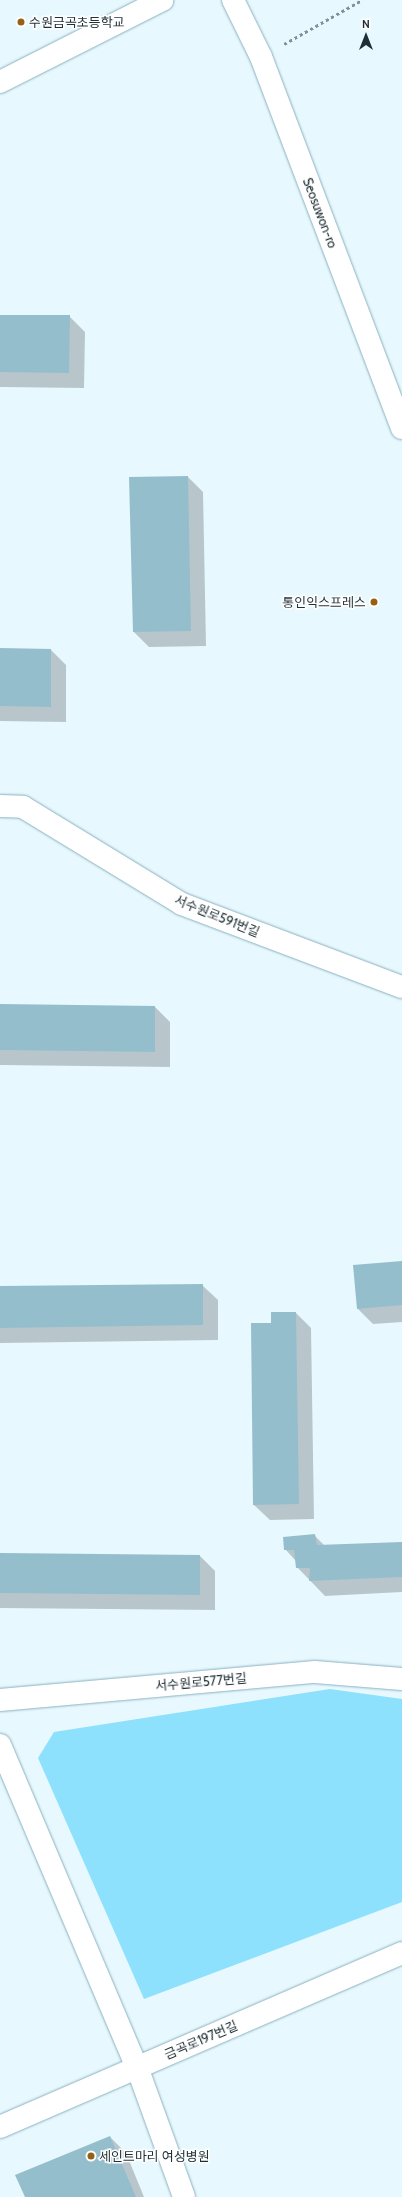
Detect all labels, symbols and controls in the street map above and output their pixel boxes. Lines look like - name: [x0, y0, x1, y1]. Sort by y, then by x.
- place label: 수원금곡초등학교: [29, 14, 125, 30]
- north arrow: [346, 16, 386, 56]
- marker: 수원금곡초등학교: [16, 17, 26, 27]
- text: N: [362, 17, 370, 31]
- street label: Seosuwon-ro: [299, 176, 341, 250]
- place label: 통인익스프레스: [282, 594, 366, 610]
- marker: 통인익스프레스: [369, 597, 379, 607]
- street label: 서수원로591번길: [172, 892, 262, 940]
- street label: 서수원로577번길: [155, 1670, 247, 1694]
- street label: 금곡로197번길: [162, 2018, 240, 2062]
- place label: 세인트마리 여성병원: [99, 2148, 210, 2164]
- marker: 세인트마리 여성병원: [86, 2151, 96, 2161]

